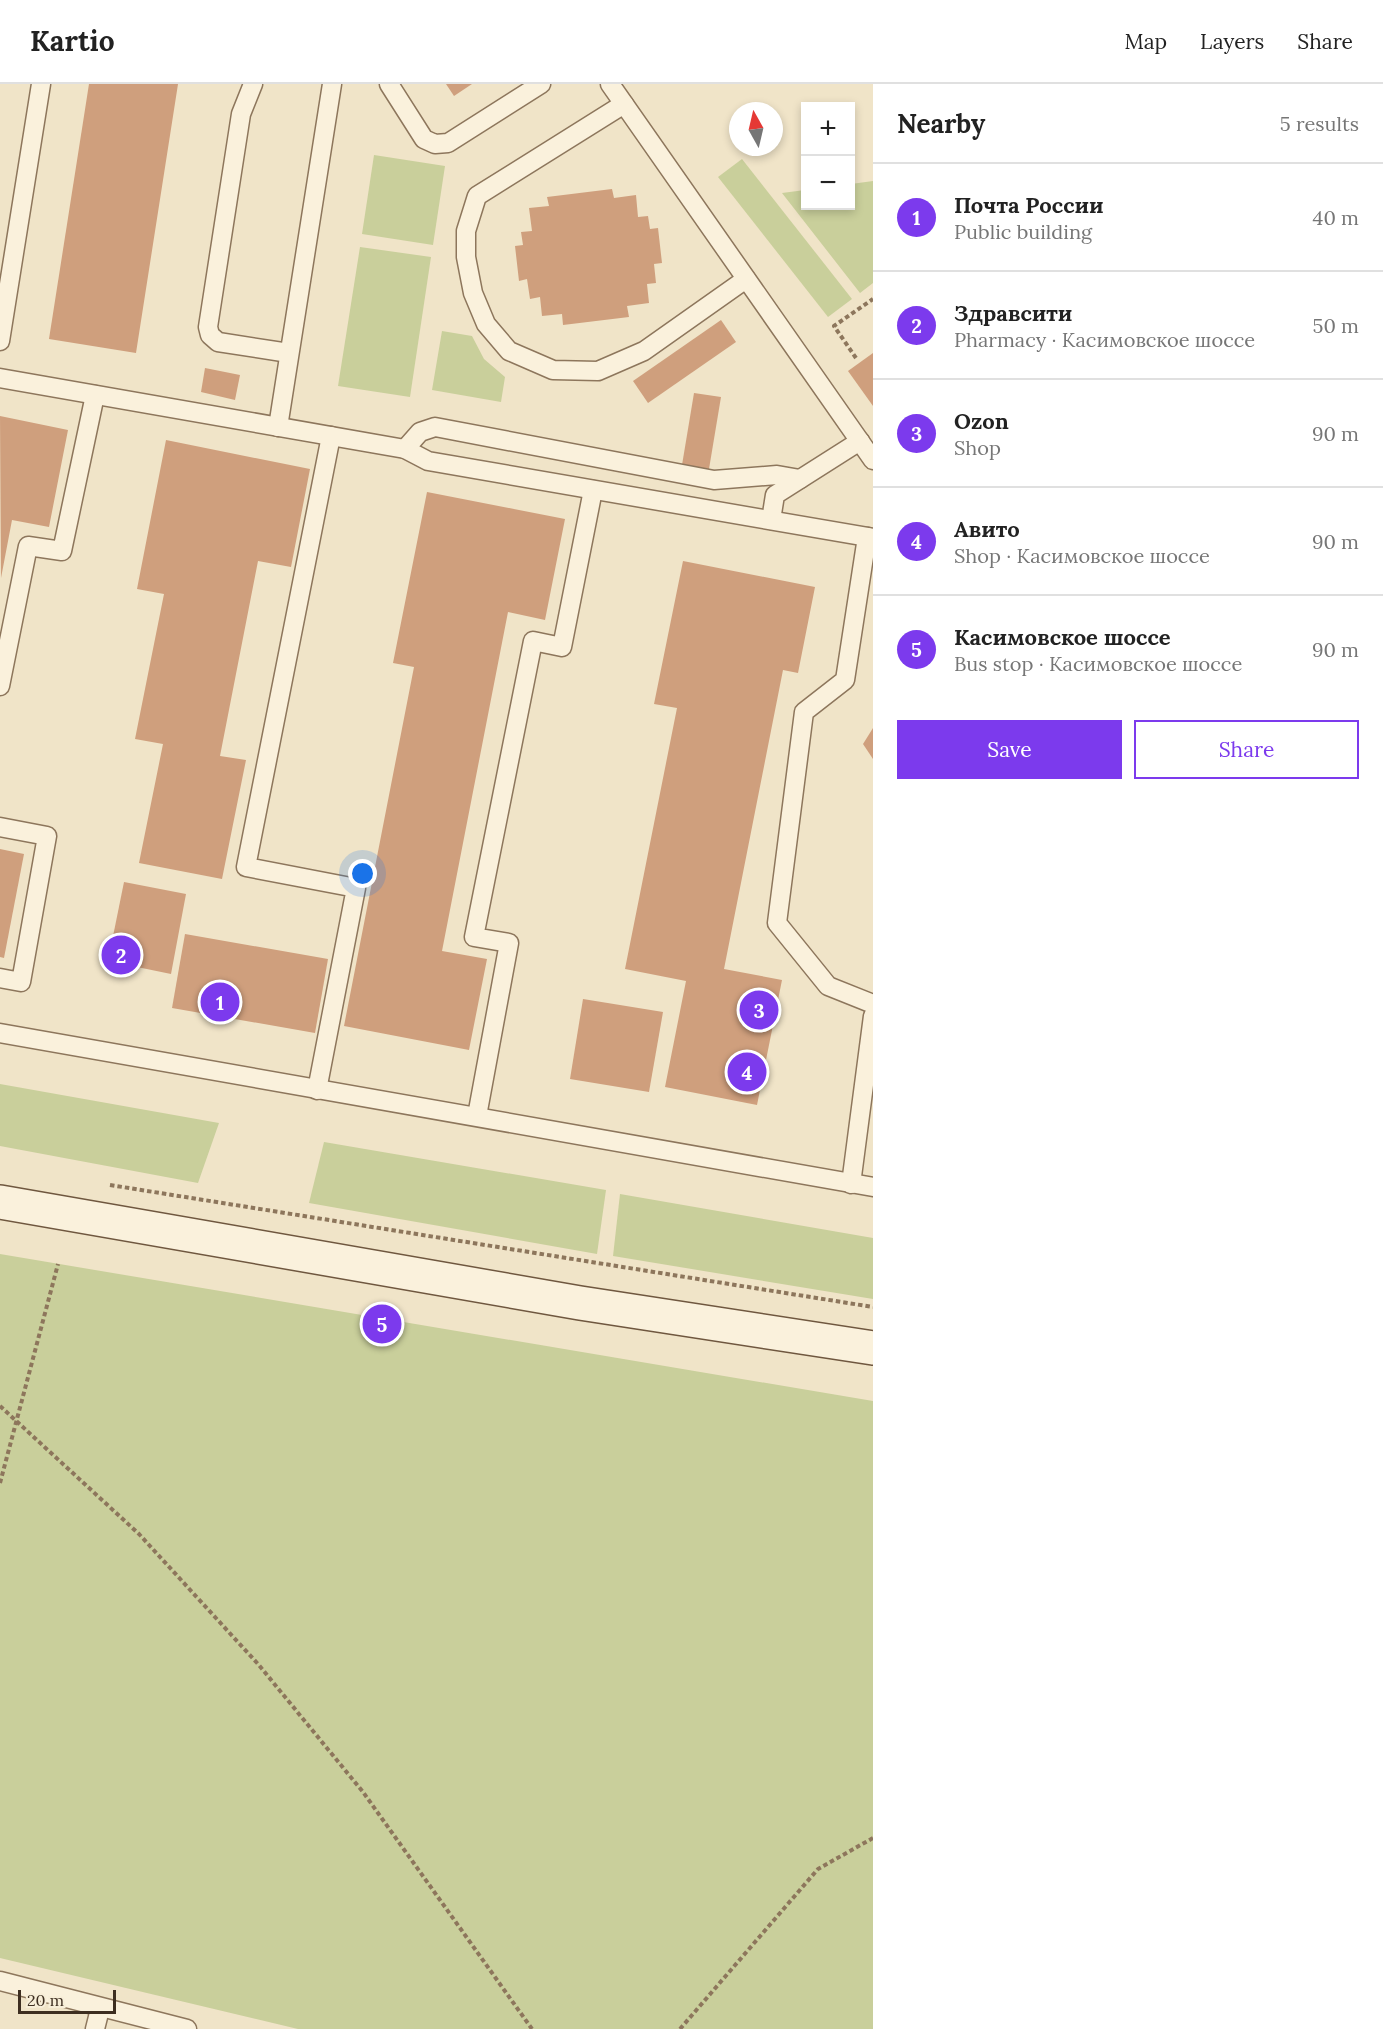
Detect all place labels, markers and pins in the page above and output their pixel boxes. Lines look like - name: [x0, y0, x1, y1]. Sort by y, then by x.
- pin: 2: [102, 932, 140, 978]
- pin: 1: [200, 980, 240, 1024]
- pin: 3: [740, 988, 778, 1032]
- pin: 4: [728, 1050, 766, 1094]
- pin: 5: [362, 1302, 401, 1346]

